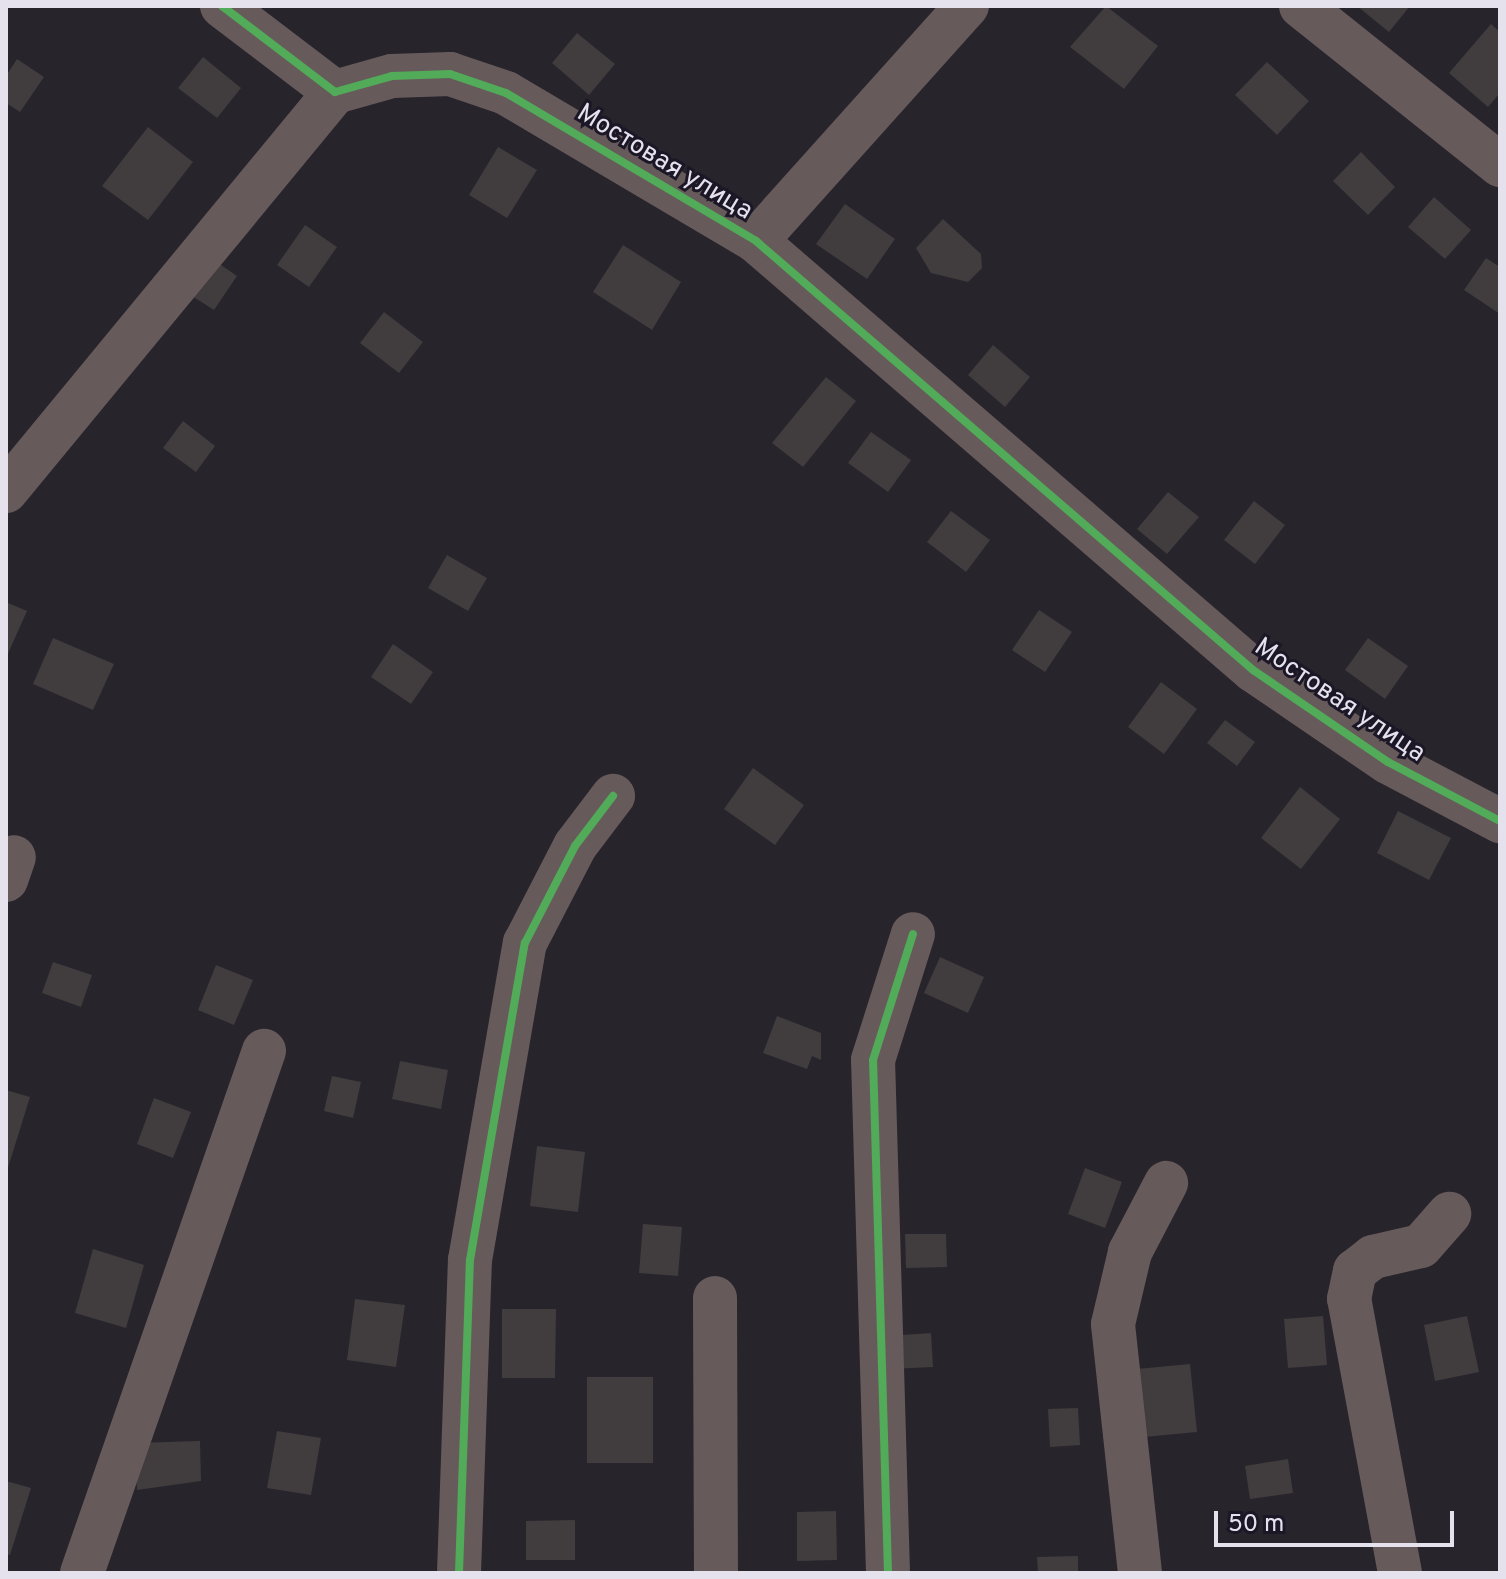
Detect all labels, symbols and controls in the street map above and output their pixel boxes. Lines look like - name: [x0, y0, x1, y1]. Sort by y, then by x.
- street label: Мостовая улица: [570, 98, 758, 228]
- street label: Мостовая улица: [1248, 632, 1430, 770]
- scale bar: [1218, 1495, 1458, 1545]
- text: 50 m: [1228, 1510, 1284, 1540]

